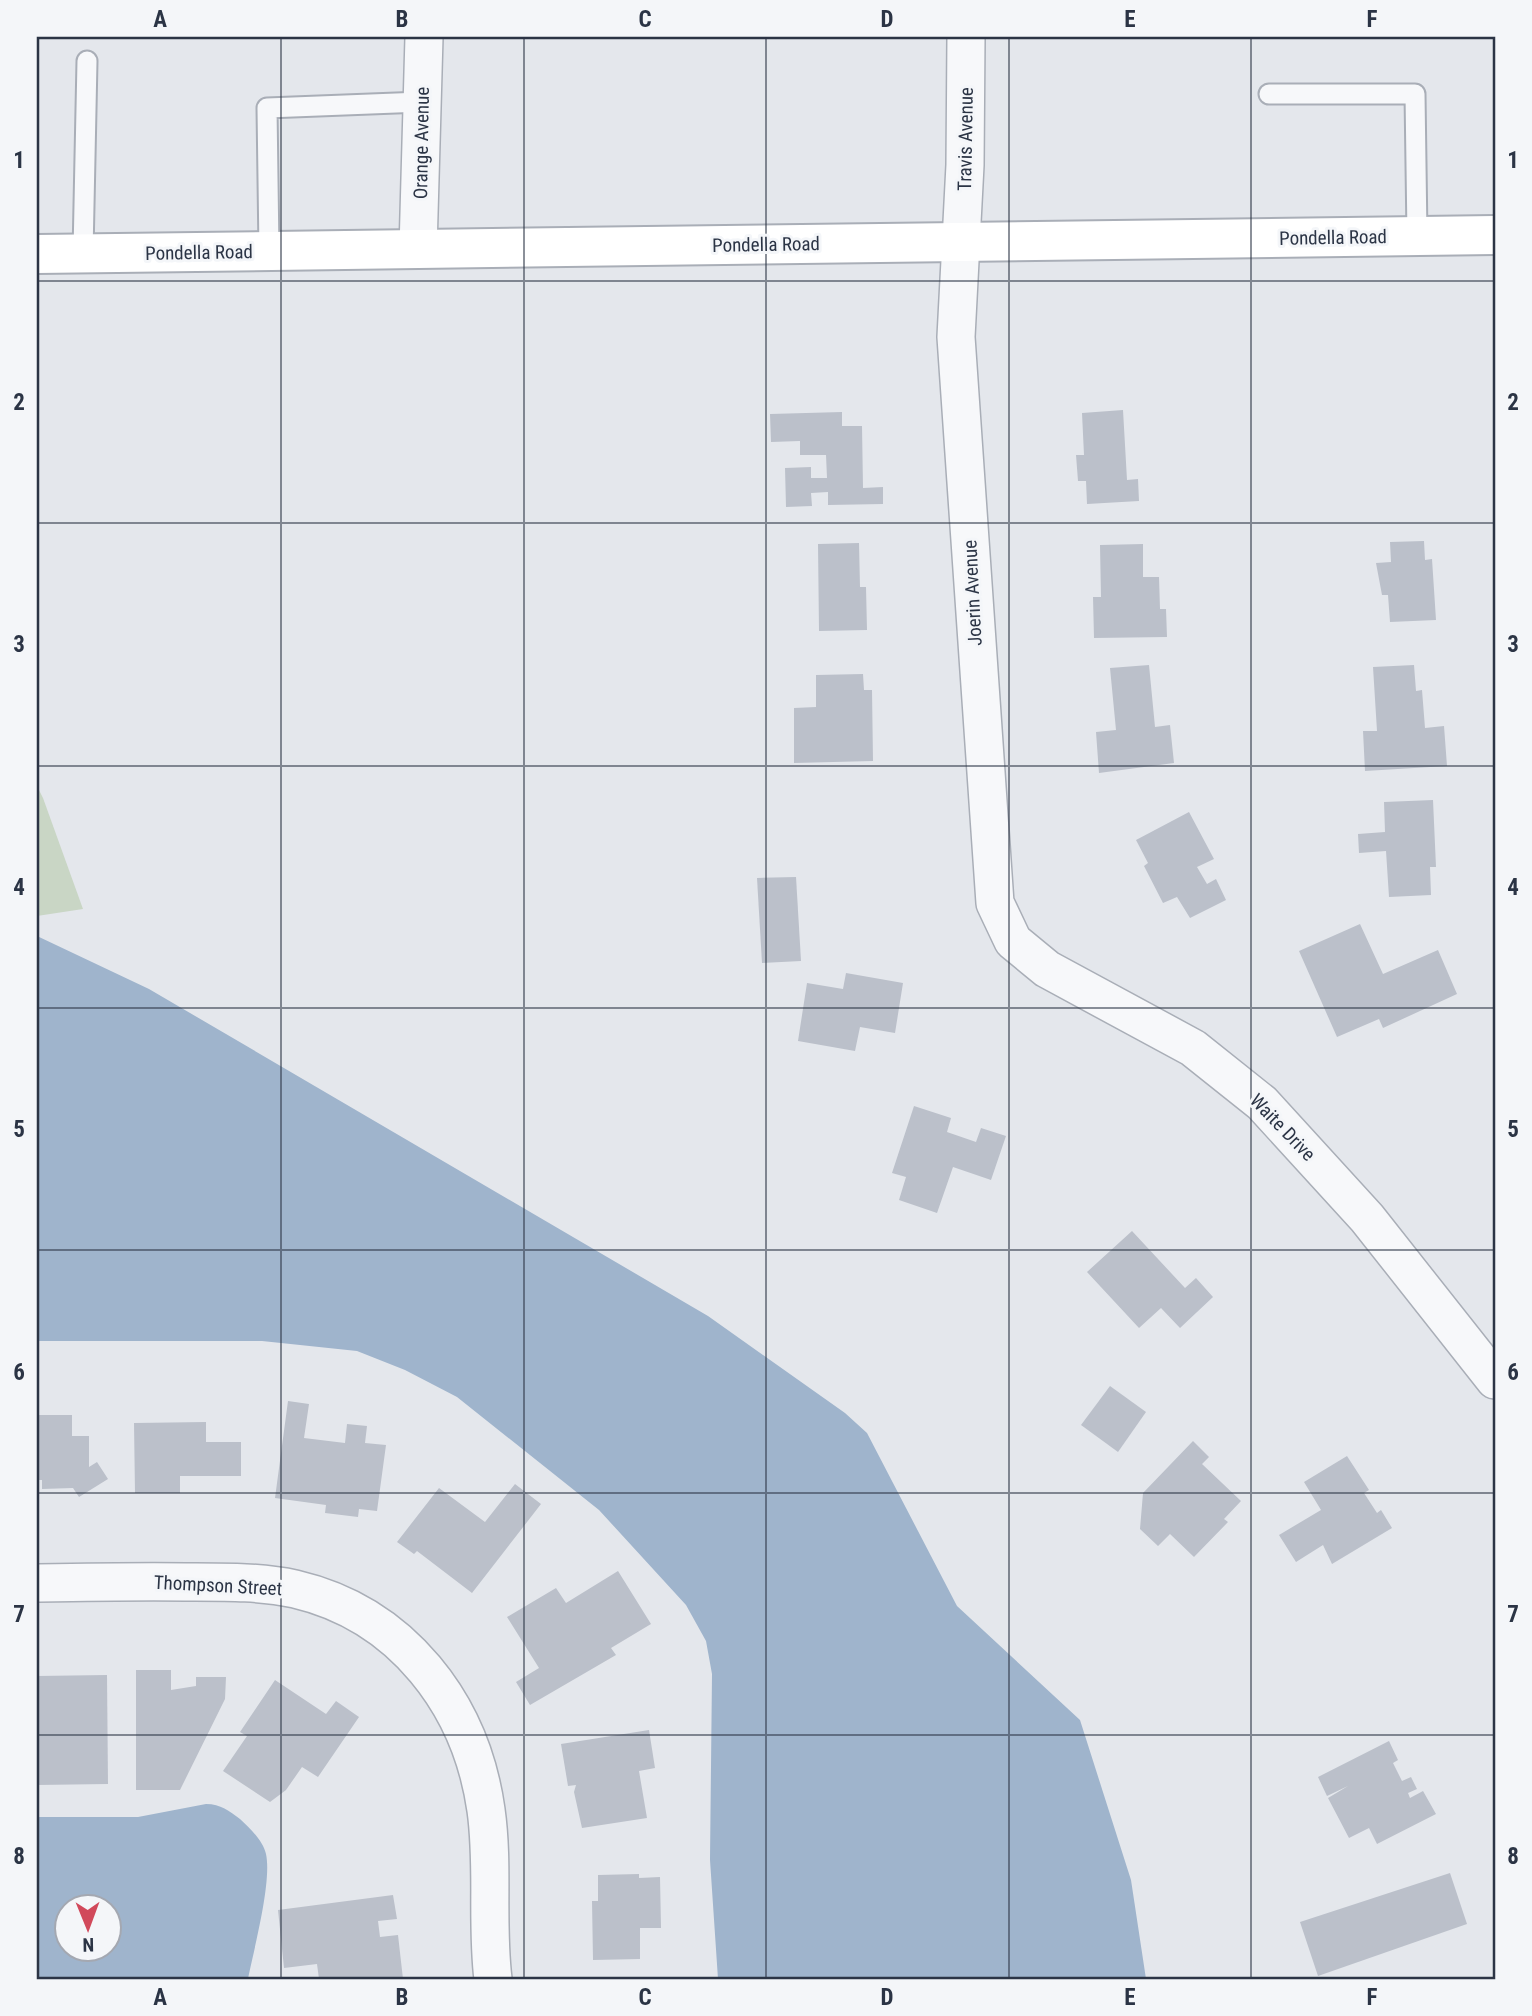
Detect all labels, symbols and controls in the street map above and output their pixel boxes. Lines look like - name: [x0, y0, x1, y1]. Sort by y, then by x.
- text: A: [153, 6, 167, 33]
- text: B: [396, 6, 408, 33]
- text: C: [638, 6, 652, 33]
- text: D: [881, 6, 894, 33]
- text: E: [1124, 6, 1136, 33]
- text: F: [1367, 6, 1378, 33]
- street label: Orange Avenue: [409, 86, 434, 199]
- street label: Travis Avenue: [953, 87, 978, 191]
- text: 1: [13, 147, 25, 174]
- text: 1: [1507, 147, 1519, 174]
- street label: Pondella Road: [1279, 225, 1387, 250]
- street label: Pondella Road: [712, 232, 820, 257]
- street label: Pondella Road: [145, 240, 253, 265]
- text: 2: [13, 389, 25, 416]
- text: 2: [1507, 389, 1519, 416]
- street label: Joerin Avenue: [958, 539, 987, 647]
- text: 3: [13, 631, 25, 658]
- text: 3: [1507, 631, 1519, 658]
- text: 4: [13, 874, 25, 901]
- text: 4: [1507, 874, 1519, 901]
- street label: Waite Drive: [1245, 1089, 1320, 1166]
- text: 5: [13, 1116, 25, 1143]
- text: 5: [1507, 1116, 1519, 1143]
- text: 6: [13, 1359, 25, 1386]
- text: 6: [1507, 1359, 1519, 1386]
- street label: Thompson Street: [153, 1571, 283, 1600]
- text: 7: [13, 1601, 25, 1628]
- text: 7: [1507, 1601, 1519, 1628]
- text: 8: [13, 1843, 25, 1870]
- text: 8: [1507, 1843, 1519, 1870]
- north arrow: [52, 1894, 122, 1964]
- text: N: [82, 1933, 94, 1956]
- text: A: [153, 1984, 167, 2011]
- text: B: [396, 1984, 408, 2011]
- text: C: [638, 1984, 652, 2011]
- text: D: [881, 1984, 894, 2011]
- text: E: [1124, 1984, 1136, 2011]
- text: F: [1367, 1984, 1378, 2011]

